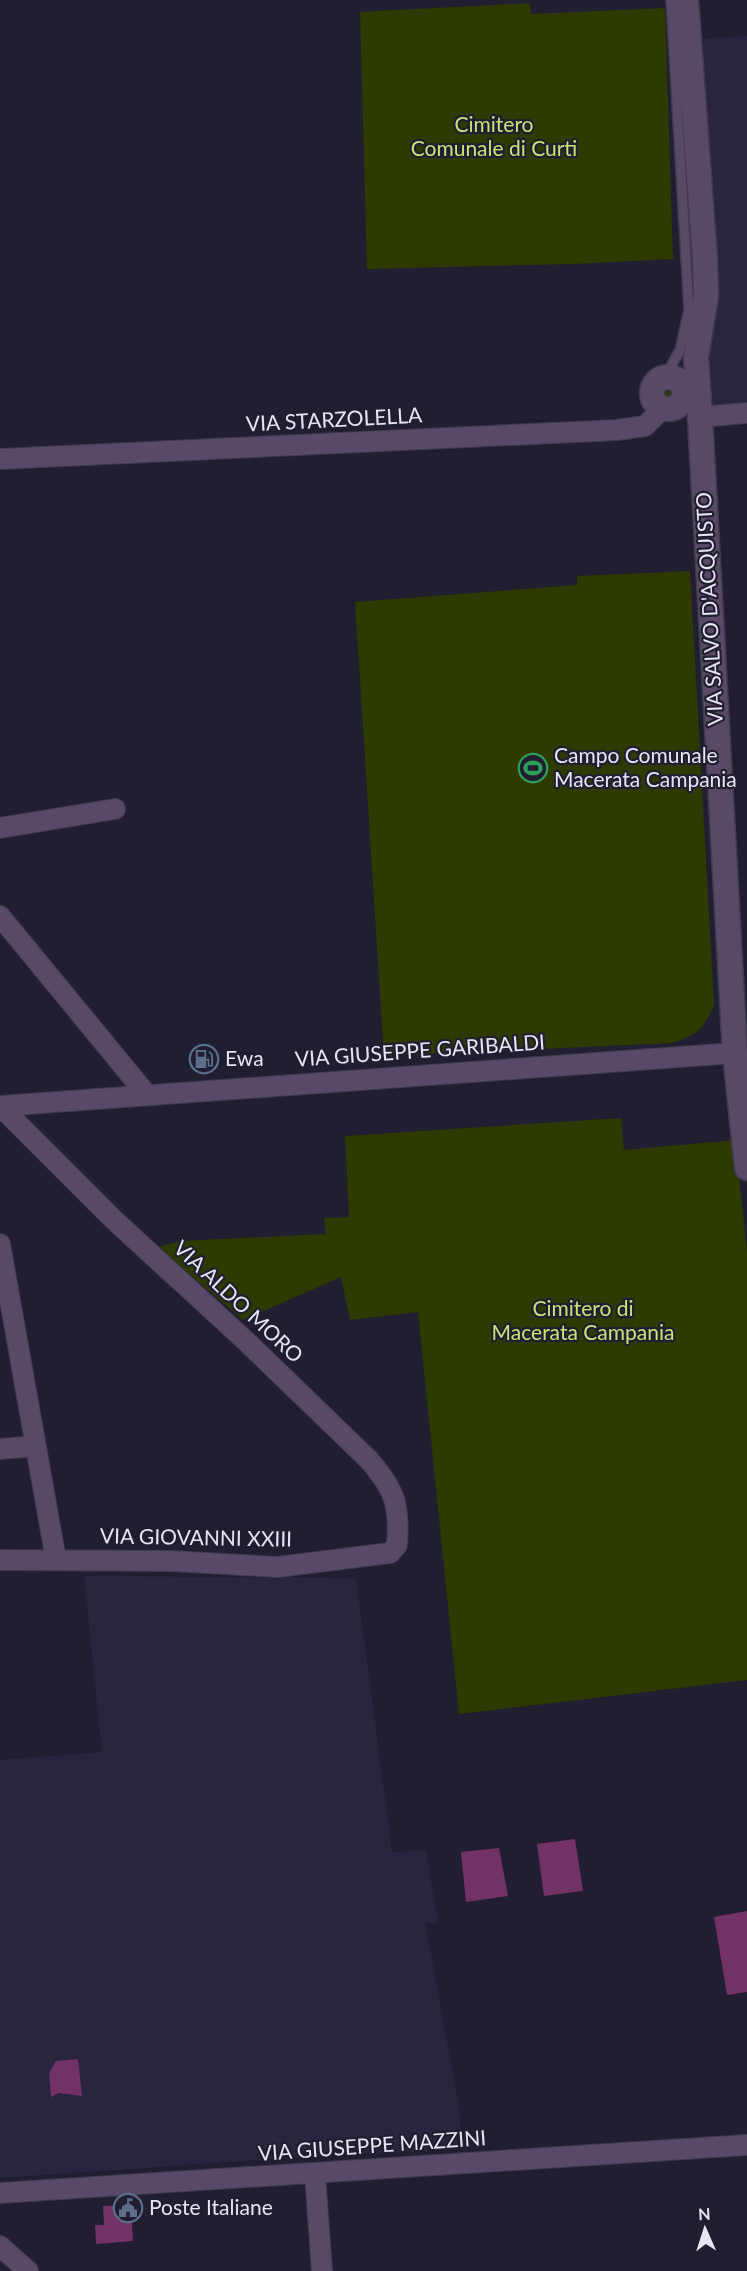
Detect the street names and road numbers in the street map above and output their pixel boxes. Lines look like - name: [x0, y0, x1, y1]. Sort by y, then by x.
- street label: VIA STARZOLELLA: [245, 401, 423, 436]
- street label: VIA SALVO D'ACQUISTO: [690, 492, 727, 727]
- street label: VIA GIUSEPPE GARIBALDI: [294, 1028, 546, 1071]
- street label: VIA ALDO MORO: [169, 1235, 309, 1367]
- street label: VIA GIOVANNI XXIII: [100, 1522, 292, 1551]
- street label: VIA GIUSEPPE MAZZINI: [257, 2124, 487, 2165]

